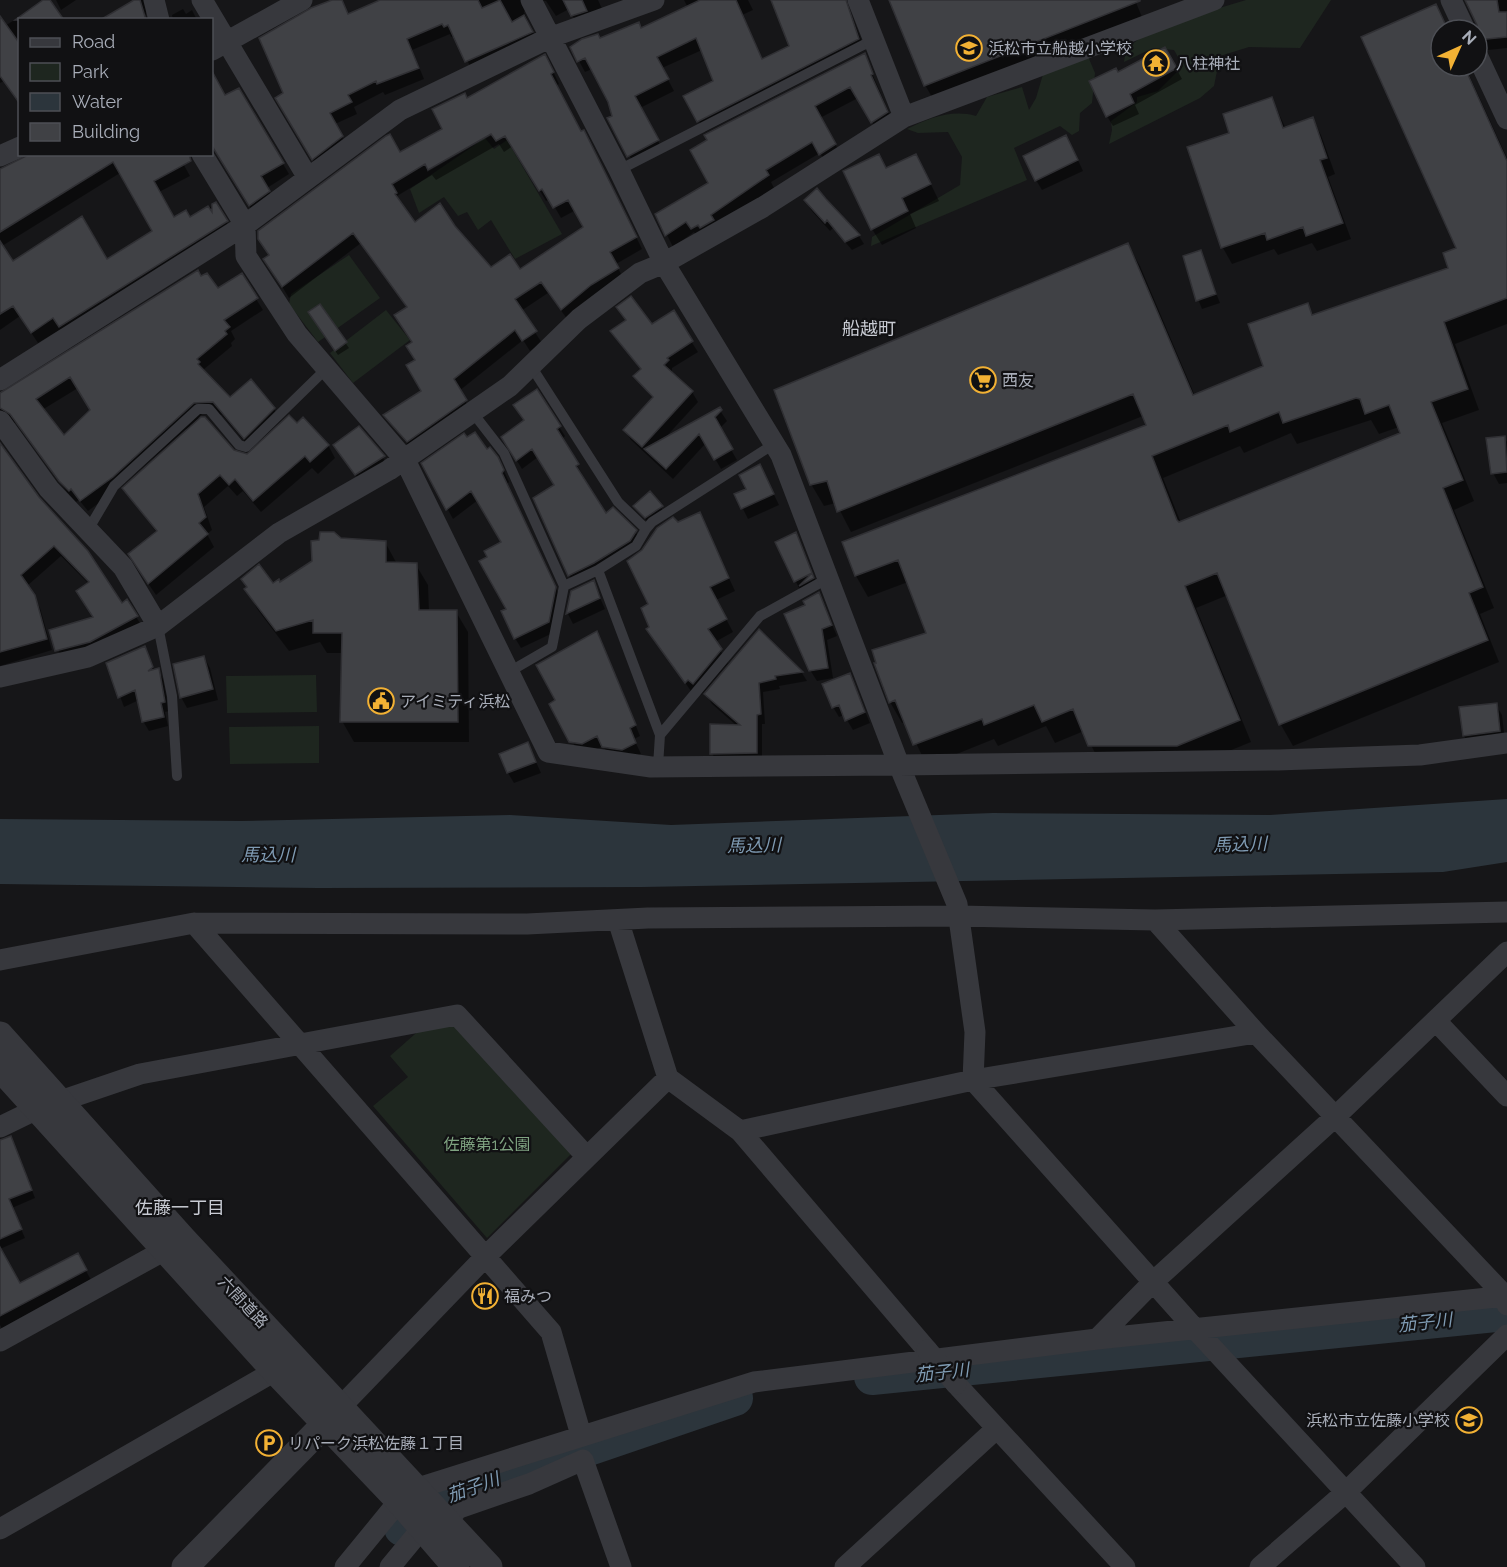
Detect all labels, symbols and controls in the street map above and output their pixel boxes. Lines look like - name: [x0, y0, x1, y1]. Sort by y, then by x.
- legend: [18, 18, 213, 156]
- north arrow: [1429, 18, 1489, 78]
- text: N: [1458, 27, 1480, 49]
- text: Road: [72, 31, 115, 52]
- school or university icon: 浜松市立船越小学校: [954, 33, 984, 63]
- place label: 浜松市立船越小学校: [988, 39, 1132, 58]
- temple icon: 八柱神社: [1141, 48, 1171, 78]
- place label: 八柱神社: [1176, 54, 1240, 73]
- text: Park: [72, 61, 109, 82]
- text: Water: [72, 91, 123, 112]
- text: Building: [72, 121, 140, 142]
- district label: 船越町: [842, 318, 896, 339]
- supermarket icon: 西友: [968, 365, 998, 395]
- place label: 西友: [1002, 371, 1034, 390]
- public building icon: アイミティ浜松: [366, 686, 396, 716]
- place label: アイミティ浜松: [400, 692, 510, 711]
- water label: 馬込川: [1213, 832, 1269, 855]
- water label: 馬込川: [727, 834, 783, 856]
- water label: 馬込川: [241, 844, 297, 865]
- park label: 佐藤第1公園: [444, 1135, 530, 1154]
- district label: 佐藤一丁目: [135, 1197, 225, 1218]
- street label: 六間道路: [214, 1272, 272, 1332]
- restaurant icon: 福みつ: [470, 1281, 500, 1311]
- place label: 福みつ: [504, 1287, 552, 1306]
- water label: 茄子川: [1397, 1309, 1455, 1335]
- water label: 茄子川: [914, 1359, 972, 1385]
- school or university icon: 浜松市立佐藤小学校: [1454, 1405, 1484, 1435]
- place label: 浜松市立佐藤小学校: [1306, 1411, 1450, 1430]
- parking icon: リパーク浜松佐藤１丁目: [254, 1428, 284, 1458]
- place label: リパーク浜松佐藤１丁目: [288, 1434, 464, 1453]
- water label: 茄子川: [444, 1467, 504, 1506]

